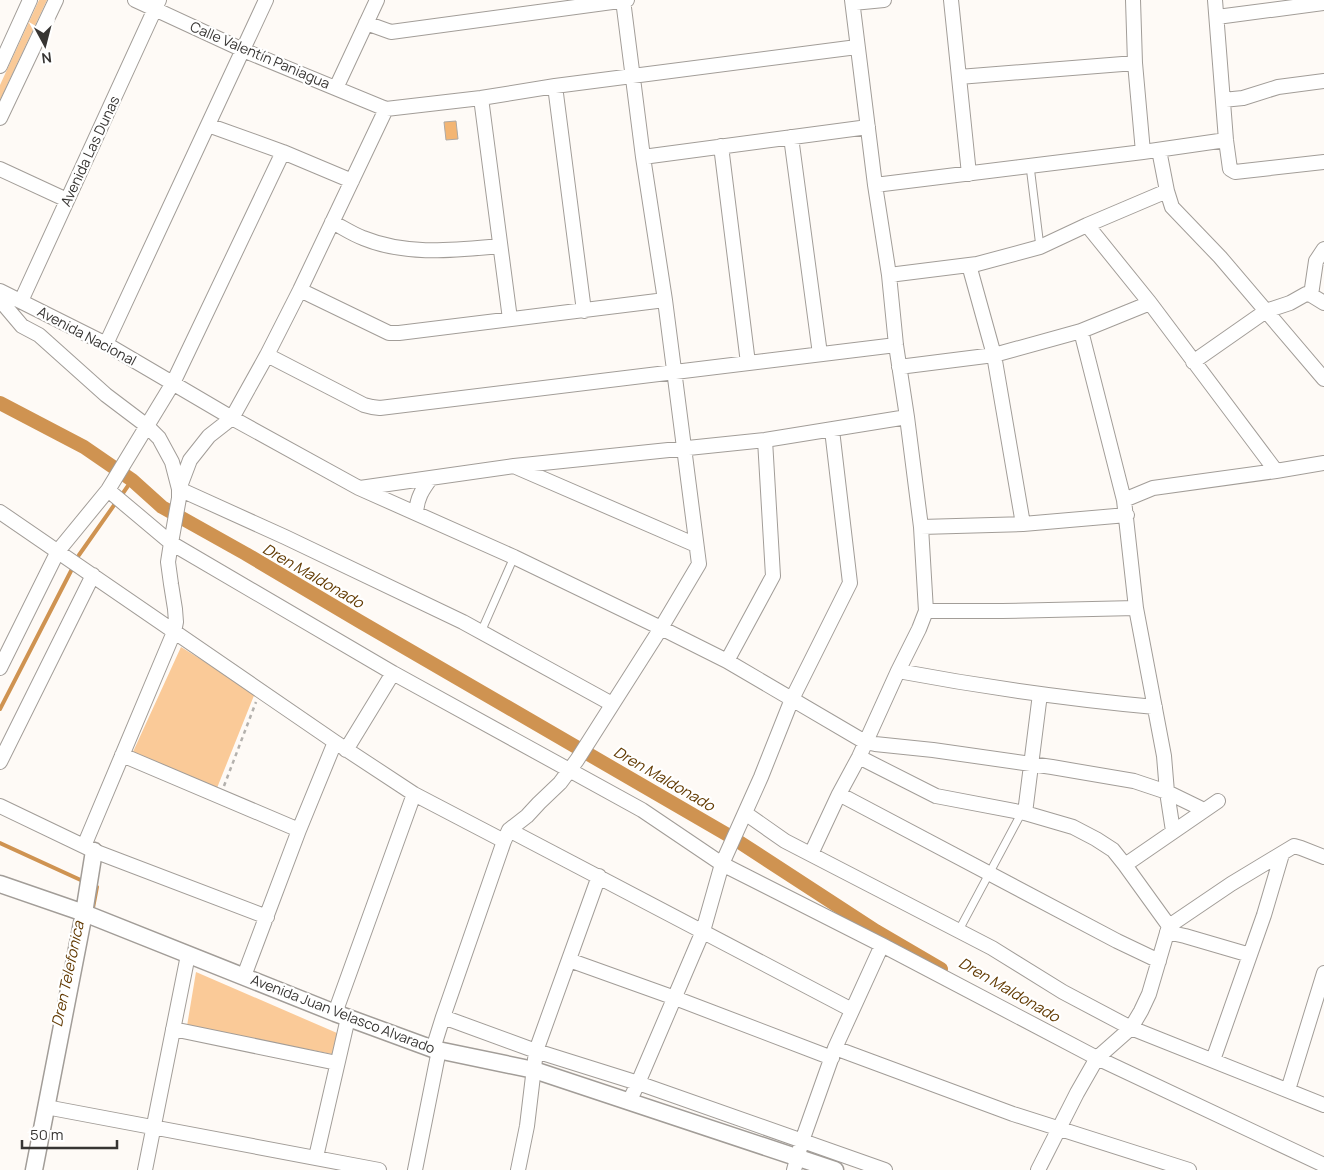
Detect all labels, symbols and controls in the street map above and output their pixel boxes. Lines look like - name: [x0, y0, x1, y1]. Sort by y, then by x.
- street label: Calle Valentín Paniagua: [187, 16, 333, 93]
- north arrow: [20, 20, 70, 70]
- text: N: [40, 48, 53, 68]
- street label: Avenida Las Dunas: [56, 92, 123, 209]
- street label: Avenida Nacional: [34, 301, 140, 370]
- water label: Dren Maldonado: [259, 538, 368, 613]
- water label: Dren Maldonado: [610, 741, 719, 816]
- water label: Dren Telefonica: [46, 919, 89, 1029]
- water label: Dren Maldonado: [955, 952, 1064, 1027]
- street label: Avenida Juan Velasco Alvarado: [248, 970, 438, 1057]
- scale bar: [22, 1118, 118, 1150]
- text: 50 m: [30, 1124, 64, 1145]

